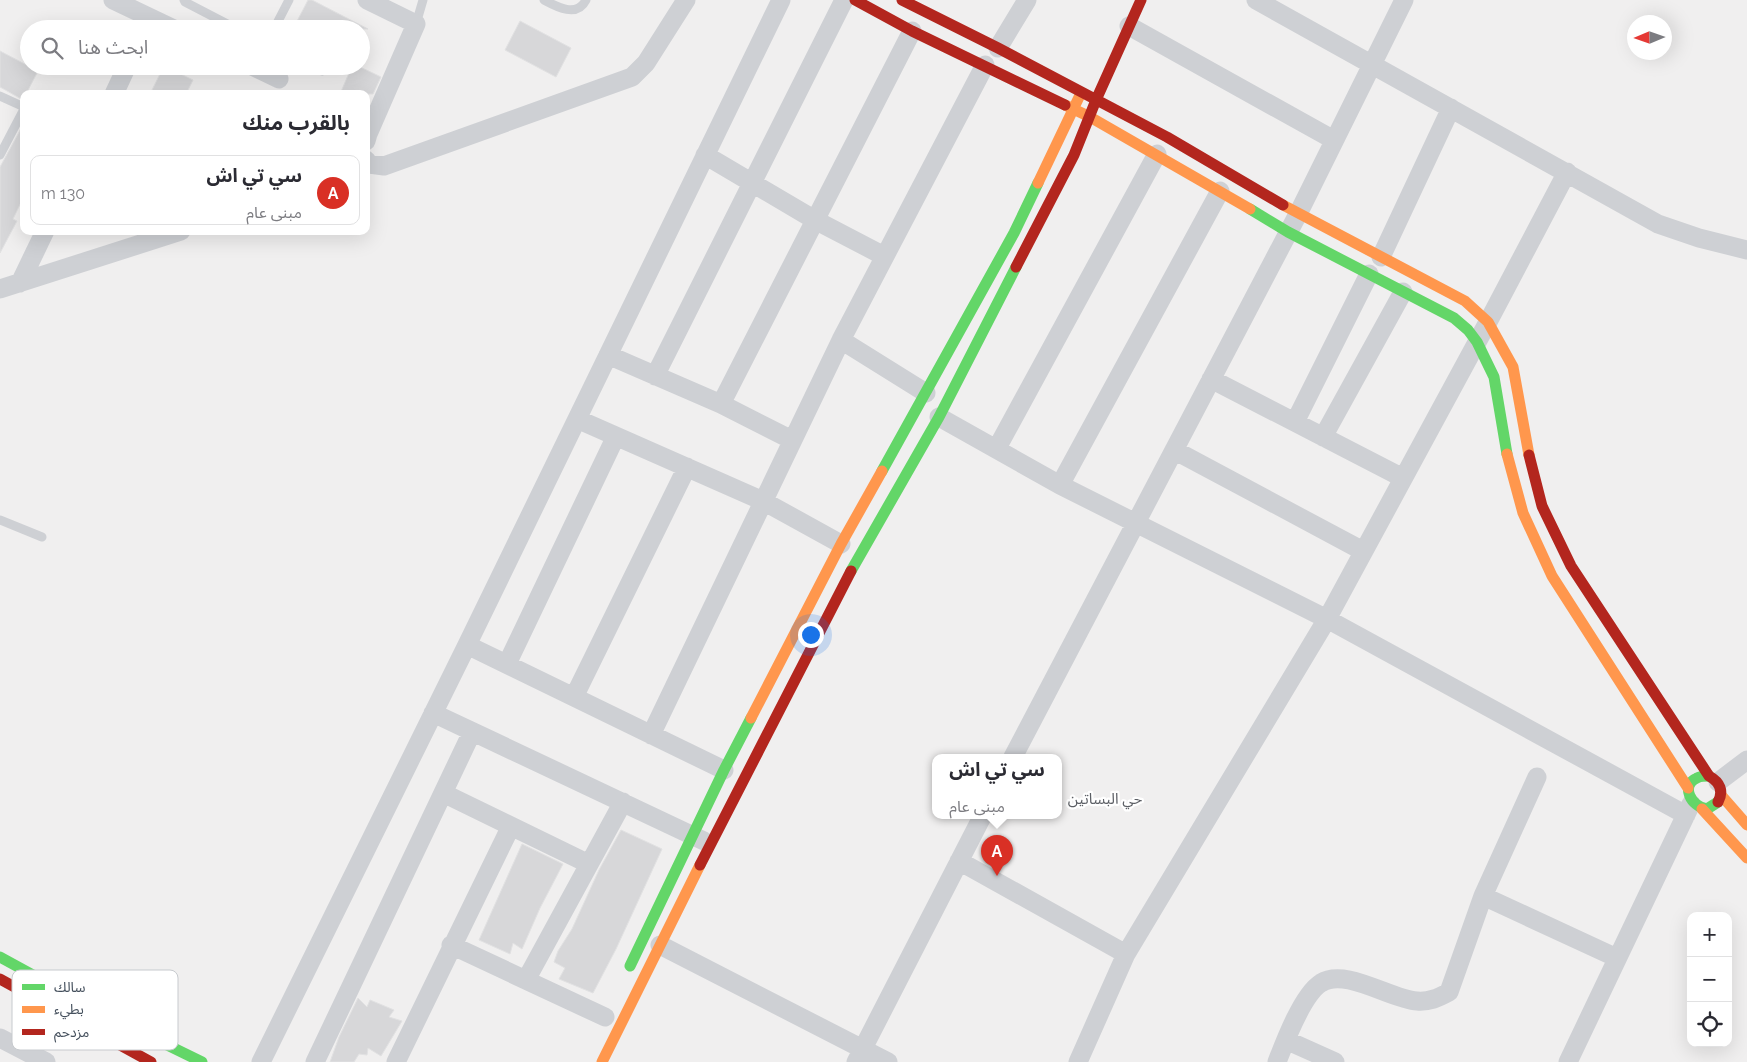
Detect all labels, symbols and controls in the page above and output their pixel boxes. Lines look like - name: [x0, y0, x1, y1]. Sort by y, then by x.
- north arrow: [1627, 15, 1672, 60]
- search box: [20, 20, 370, 75]
- icon: search: [38, 34, 66, 62]
- text: ابحث هنا: [78, 36, 148, 58]
- text: بالقرب منك: [243, 110, 350, 135]
- text: سي تي اش: [206, 164, 302, 186]
- text: 130 m: [41, 184, 85, 203]
- text: A: [328, 184, 338, 203]
- text: مبنى عام: [246, 203, 302, 222]
- your location: [798, 622, 824, 648]
- popup: [932, 754, 1062, 819]
- text: سي تي اش: [949, 758, 1045, 780]
- district label: حي البساتين: [1068, 790, 1142, 810]
- text: مبنى عام: [949, 797, 1005, 816]
- pin: A: [981, 835, 1013, 876]
- map controls: [1687, 912, 1732, 1047]
- button: +: [1687, 912, 1732, 957]
- button: −: [1687, 957, 1732, 1002]
- legend: [12, 970, 178, 1050]
- text: سالك: [54, 979, 86, 995]
- text: بطيء: [54, 1001, 84, 1020]
- button: locate: [1687, 1002, 1732, 1047]
- text: مزدحم: [54, 1024, 89, 1043]

